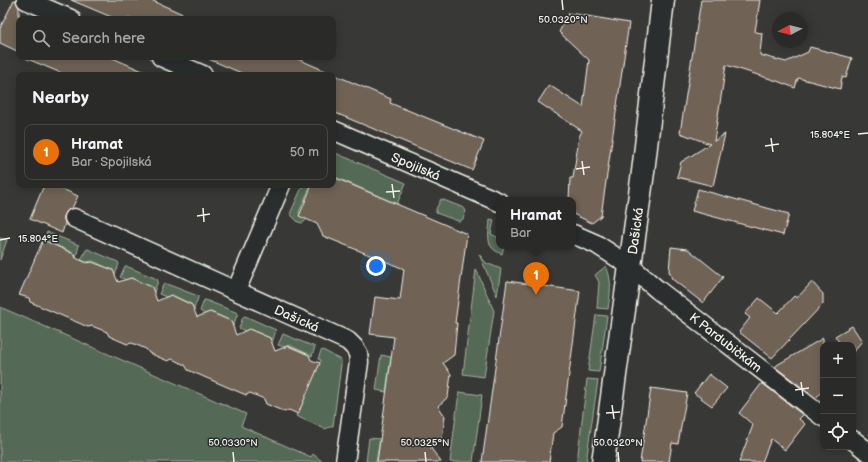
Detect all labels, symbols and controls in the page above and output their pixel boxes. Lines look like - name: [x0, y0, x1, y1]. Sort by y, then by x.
- north arrow: [772, 12, 808, 48]
- text: 50.0320°N: [538, 14, 588, 26]
- search box: [16, 16, 336, 60]
- icon: search: [30, 27, 52, 49]
- text: Search here: [62, 29, 145, 48]
- text: Nearby: [32, 88, 89, 108]
- text: 15.804°E: [810, 129, 850, 141]
- text: Hramat: [71, 135, 123, 154]
- text: 1: [43, 144, 49, 160]
- text: 50 m: [290, 144, 319, 160]
- street label: Spojilská: [389, 149, 442, 184]
- text: Bar · Spojilská: [71, 154, 152, 170]
- popup: [496, 197, 576, 249]
- text: Hramat: [510, 206, 562, 225]
- street label: Dašická: [625, 207, 647, 256]
- text: Bar: [510, 225, 531, 241]
- text: 15.804°E: [18, 233, 58, 245]
- your location: [366, 256, 386, 276]
- pin: 1: [523, 262, 549, 295]
- street label: Dašická: [272, 302, 321, 336]
- street label: K Pardubičkám: [686, 310, 765, 376]
- map controls: [820, 342, 856, 450]
- button: +: [820, 342, 856, 378]
- button: −: [820, 378, 856, 414]
- button: locate: [820, 414, 856, 450]
- text: 50.0330°N: [208, 437, 258, 449]
- text: 50.0325°N: [400, 437, 450, 449]
- text: 50.0320°N: [593, 437, 643, 449]

